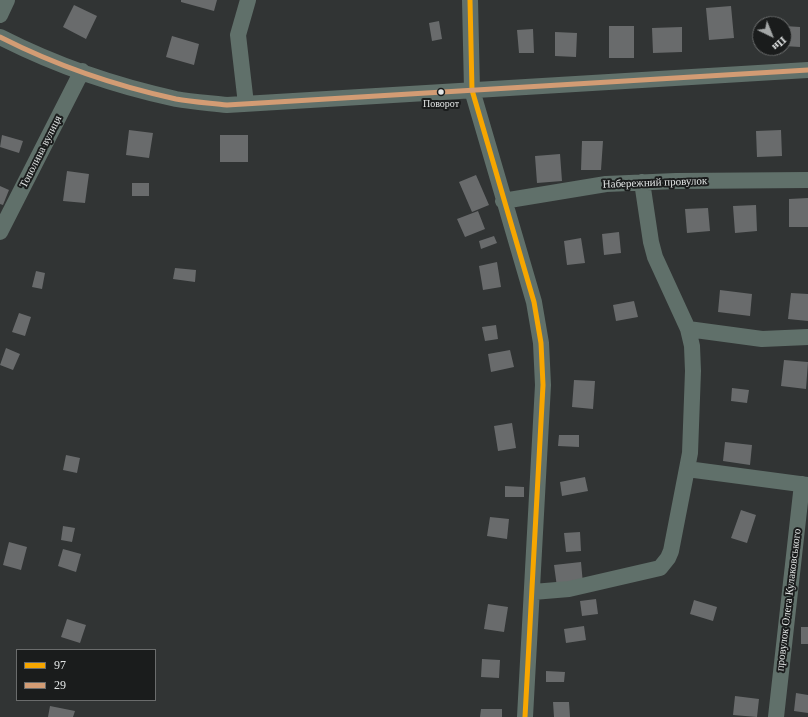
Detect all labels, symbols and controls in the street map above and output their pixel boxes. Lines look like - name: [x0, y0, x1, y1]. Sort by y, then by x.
- north arrow: [752, 16, 792, 56]
- text: Пн: [770, 35, 789, 54]
- marker: Поворот: [436, 87, 446, 97]
- place label: Поворот: [423, 98, 459, 110]
- street label: Тополина вулиця: [17, 114, 65, 190]
- street label: Набережний провулок: [602, 175, 708, 191]
- street label: провулок Олега Кулаковського: [774, 528, 804, 672]
- legend: [16, 649, 156, 701]
- text: 97: [54, 658, 66, 672]
- text: 29: [54, 678, 66, 692]

